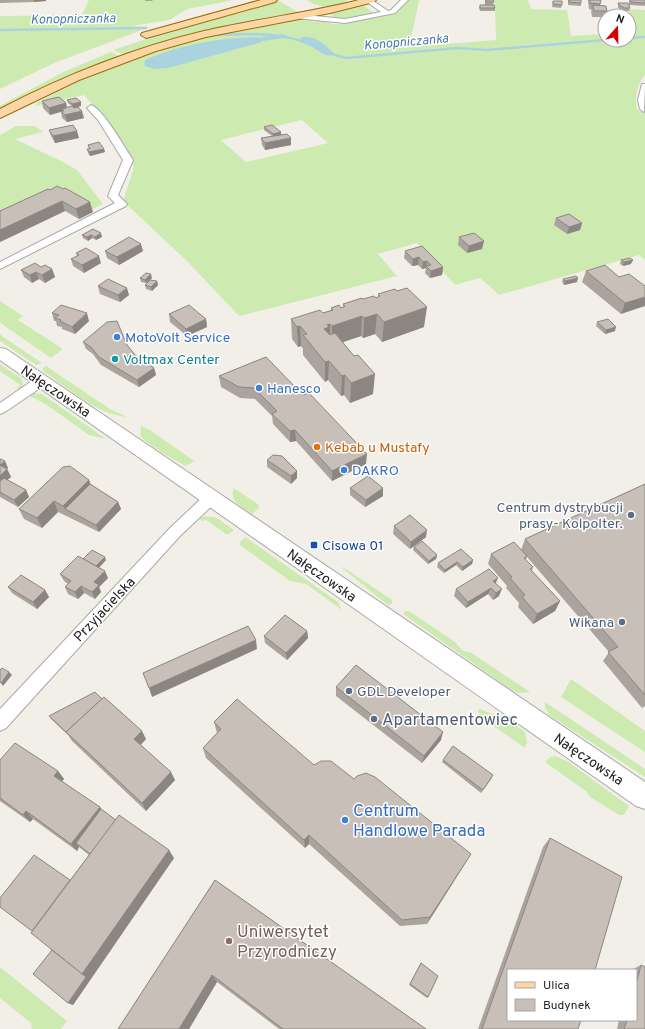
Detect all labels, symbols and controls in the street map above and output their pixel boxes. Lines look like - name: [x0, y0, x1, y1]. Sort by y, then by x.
- north arrow: [597, 8, 637, 48]
- water label: Konopniczanka: [30, 11, 116, 29]
- text: N: [614, 12, 626, 27]
- water label: Konopniczanka: [363, 31, 450, 55]
- place label: MotoVolt Service: [125, 330, 230, 347]
- marker: MotoVolt Service: [112, 332, 122, 342]
- place label: Voltmax Center: [123, 352, 220, 369]
- marker: Voltmax Center: [110, 354, 120, 364]
- street label: Nałęczowska: [17, 363, 93, 422]
- place label: Hanesco: [267, 381, 321, 398]
- marker: Hanesco: [254, 383, 264, 393]
- place label: Kebab u Mustafy: [325, 440, 430, 457]
- marker: Kebab u Mustafy: [312, 442, 322, 452]
- place label: DAKRO: [352, 463, 399, 480]
- marker: DAKRO: [339, 465, 349, 475]
- place label: Centrum dystrybucji prasy- Kolpolter.: [496, 500, 623, 533]
- marker: Centrum dystrybucji prasy- Kolpolter.: [626, 510, 636, 520]
- place label: Cisowa 01: [322, 538, 383, 555]
- marker: Cisowa 01: [309, 540, 319, 550]
- street label: Nałęczowska: [283, 546, 359, 606]
- street label: Przyjacielska: [71, 574, 139, 646]
- place label: Wikana: [569, 615, 614, 632]
- marker: Wikana: [617, 617, 627, 627]
- place label: GDL Developer: [357, 684, 451, 701]
- marker: GDL Developer: [344, 686, 354, 696]
- place label: Apartamentowiec: [382, 710, 518, 732]
- marker: Apartamentowiec: [369, 714, 379, 724]
- street label: Nałęczowska: [550, 731, 626, 790]
- place label: Centrum Handlowe Parada: [353, 801, 485, 843]
- marker: Centrum Handlowe Parada: [340, 815, 350, 825]
- place label: Uniwersytet Przyrodniczy: [237, 922, 337, 964]
- marker: Uniwersytet Przyrodniczy: [224, 936, 234, 946]
- legend: [507, 969, 637, 1021]
- text: Ulica: [543, 978, 570, 994]
- text: Budynek: [543, 998, 591, 1014]

